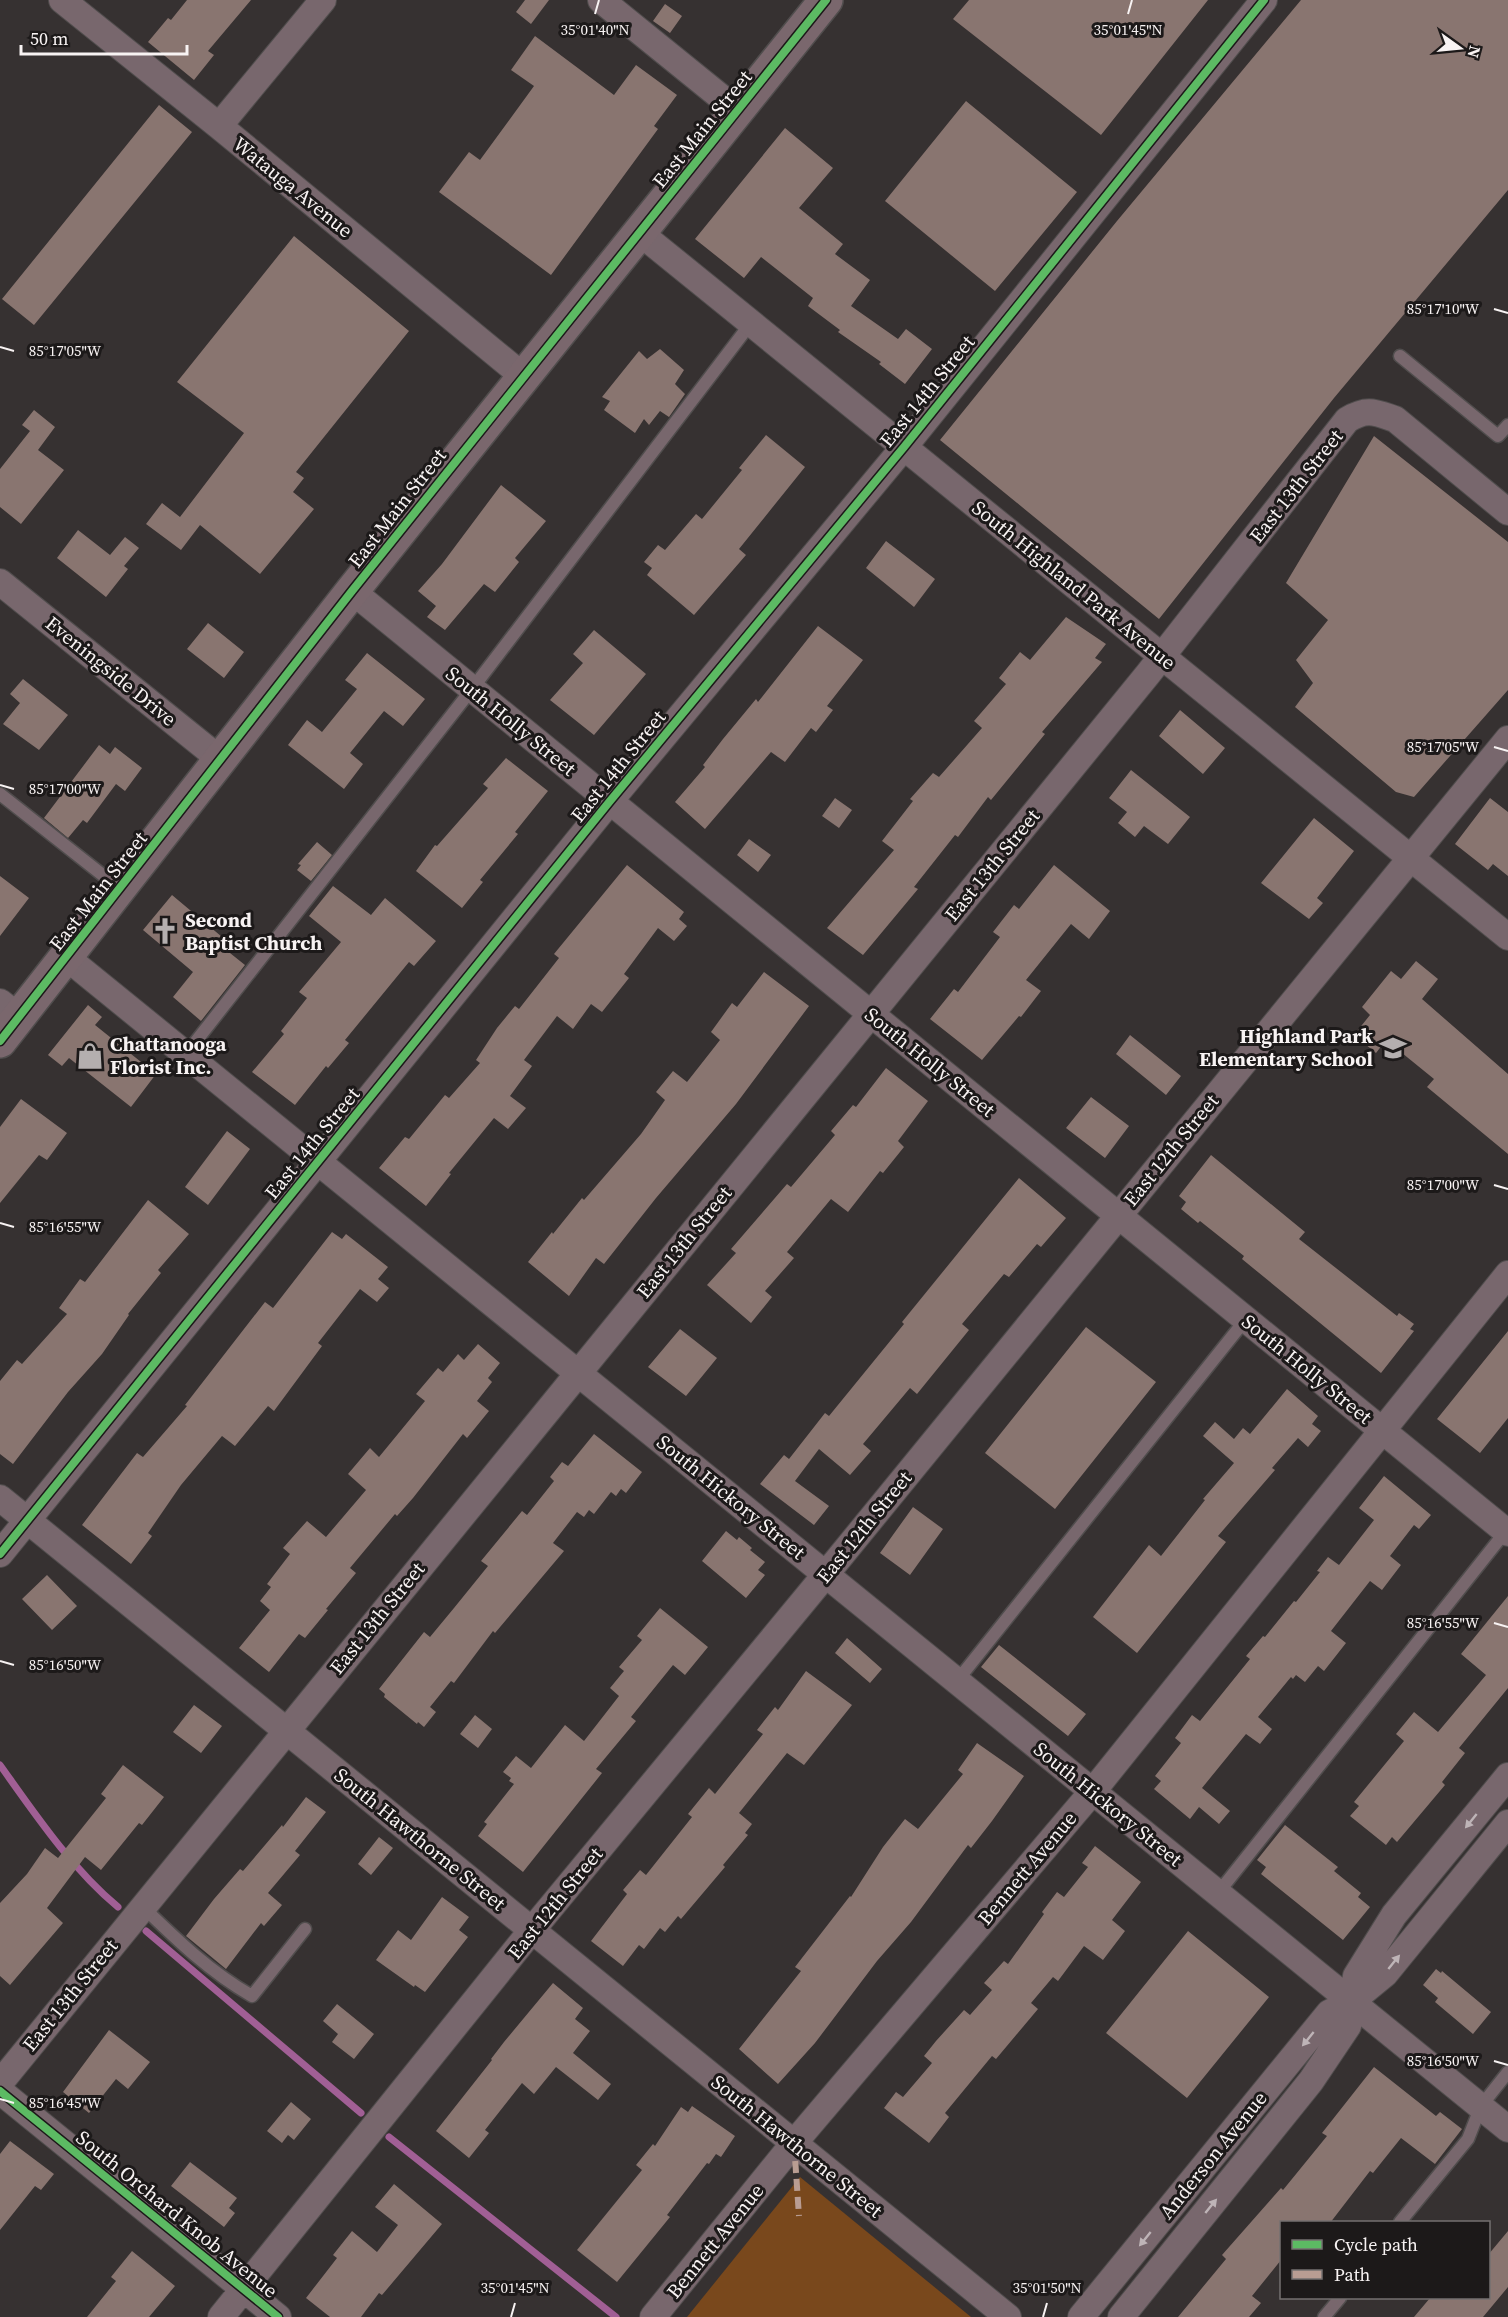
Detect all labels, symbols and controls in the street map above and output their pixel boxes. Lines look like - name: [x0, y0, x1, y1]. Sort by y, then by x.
- scale bar: [21, 18, 188, 56]
- north arrow: [1430, 18, 1490, 78]
- text: 35°01'40"N: [560, 19, 630, 40]
- text: 35°01'45"N: [1093, 19, 1163, 40]
- text: 50 m: [30, 26, 68, 51]
- text: N: [1462, 43, 1487, 61]
- street label: East Main Street: [646, 64, 759, 194]
- street label: Watauga Avenue: [227, 130, 359, 244]
- text: 85°17'10"W: [1407, 298, 1480, 319]
- street label: East 14th Street: [873, 329, 981, 453]
- text: 85°17'05"W: [29, 340, 102, 361]
- street label: East 13th Street: [1243, 423, 1349, 549]
- street label: East Main Street: [342, 442, 453, 573]
- street label: South Highland Park Avenue: [966, 494, 1182, 676]
- street label: Eveningside Drive: [40, 609, 182, 733]
- street label: South Holly Street: [440, 660, 582, 783]
- street label: East 14th Street: [564, 704, 672, 828]
- text: 85°17'05"W: [1407, 736, 1480, 757]
- text: 85°17'00"W: [29, 778, 102, 799]
- street label: East 13th Street: [938, 803, 1046, 927]
- street label: East Main Street: [43, 825, 154, 956]
- place label: Second Baptist Church: [185, 906, 322, 957]
- church icon: Second Baptist Church: [150, 916, 180, 946]
- street label: South Holly Street: [859, 1001, 1001, 1124]
- place label: Highland Park Elementary School: [1199, 1022, 1373, 1073]
- place label: Chattanooga Florist Inc.: [110, 1030, 227, 1081]
- school or university icon: Highland Park Elementary School: [1378, 1033, 1408, 1063]
- shop icon: Chattanooga Florist Inc.: [75, 1041, 105, 1071]
- street label: East 14th Street: [258, 1081, 366, 1205]
- street label: East 12th Street: [1117, 1088, 1225, 1212]
- text: 85°17'00"W: [1407, 1174, 1480, 1195]
- street label: East 13th Street: [630, 1180, 738, 1304]
- text: 85°16'55"W: [29, 1216, 102, 1237]
- street label: South Holly Street: [1236, 1308, 1378, 1431]
- street label: South Hickory Street: [651, 1428, 812, 1566]
- street label: East 12th Street: [810, 1465, 918, 1589]
- street label: East 13th Street: [323, 1556, 431, 1680]
- text: 85°16'55"W: [1407, 1612, 1480, 1633]
- text: 85°16'50"W: [29, 1654, 102, 1675]
- street label: South Hickory Street: [1028, 1735, 1189, 1873]
- street label: South Hawthorne Street: [328, 1761, 512, 1917]
- street label: Bennett Avenue: [971, 1805, 1083, 1931]
- one-way arrow: [1465, 1813, 1478, 1828]
- street label: East 12th Street: [501, 1841, 609, 1965]
- street label: East 13th Street: [16, 1933, 124, 2057]
- one-way arrow: [1388, 1954, 1401, 1970]
- one-way arrow: [1302, 2031, 1315, 2046]
- text: 85°16'50"W: [1407, 2050, 1480, 2071]
- street label: South Hawthorne Street: [705, 2068, 889, 2224]
- street label: Anderson Avenue: [1153, 2085, 1273, 2225]
- text: 85°16'45"W: [29, 2092, 102, 2113]
- street label: South Orchard Knob Avenue: [70, 2124, 284, 2304]
- street label: Bennett Avenue: [660, 2178, 770, 2304]
- one-way arrow: [1204, 2199, 1217, 2214]
- legend: [1280, 2221, 1490, 2299]
- one-way arrow: [1139, 2231, 1151, 2246]
- text: Cycle path: [1334, 2232, 1418, 2257]
- text: Path: [1334, 2262, 1371, 2287]
- text: 35°01'45"N: [480, 2277, 550, 2298]
- text: 35°01'50"N: [1012, 2277, 1082, 2298]

